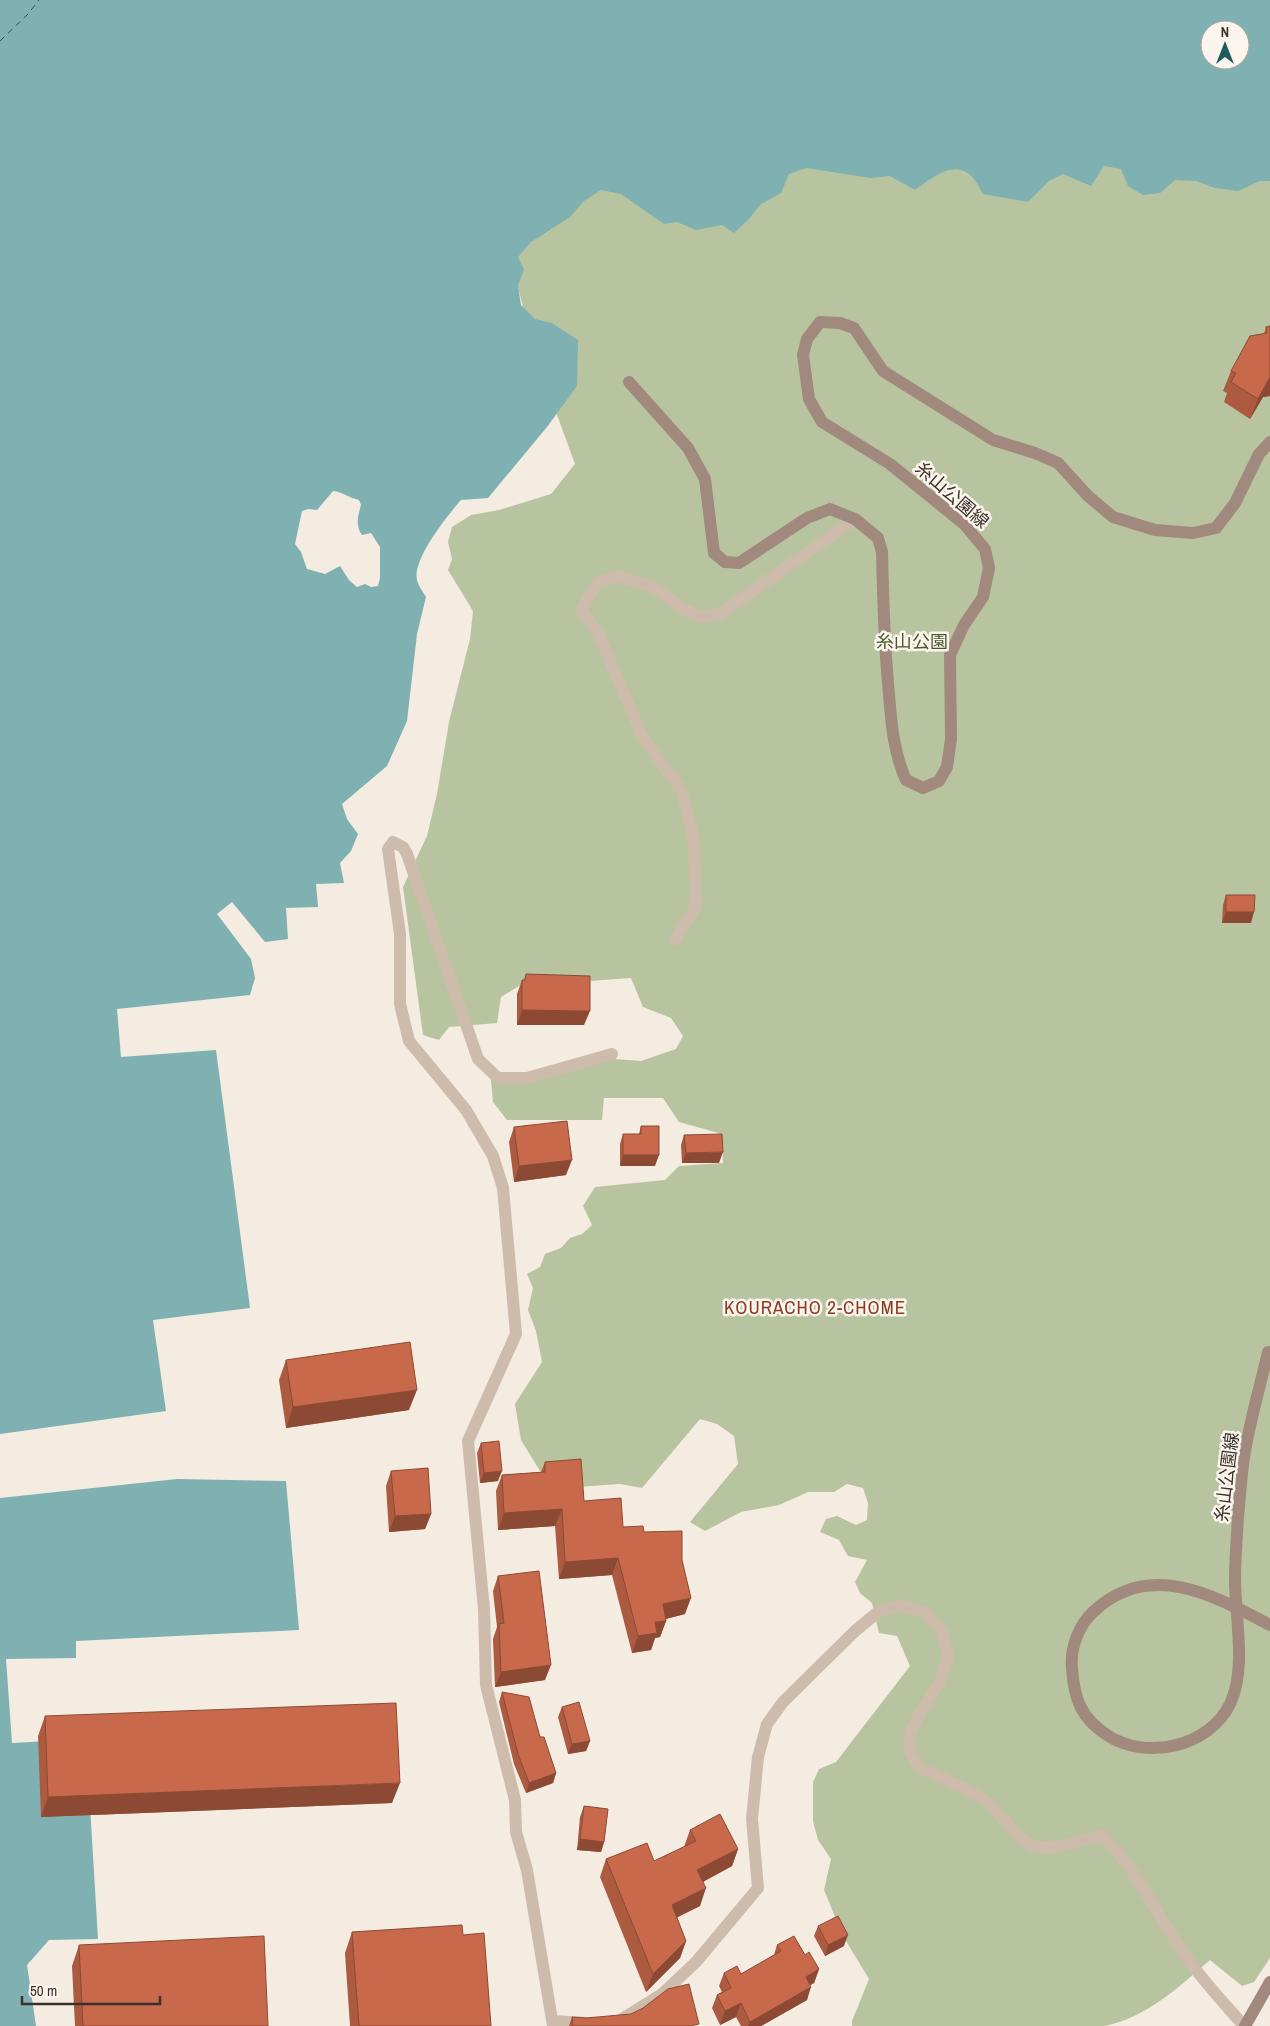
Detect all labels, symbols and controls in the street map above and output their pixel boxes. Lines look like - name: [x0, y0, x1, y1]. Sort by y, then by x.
- north arrow: [1200, 20, 1250, 70]
- text: N: [1221, 23, 1229, 41]
- street label: 糸山公園線: [910, 456, 994, 534]
- park label: 糸山公園: [876, 629, 948, 654]
- district label: KOURACHO 2-CHOME: [724, 1294, 906, 1320]
- street label: 糸山公園線: [1209, 1431, 1244, 1523]
- scale bar: [22, 1974, 160, 2006]
- text: 50 m: [30, 1980, 57, 2001]

